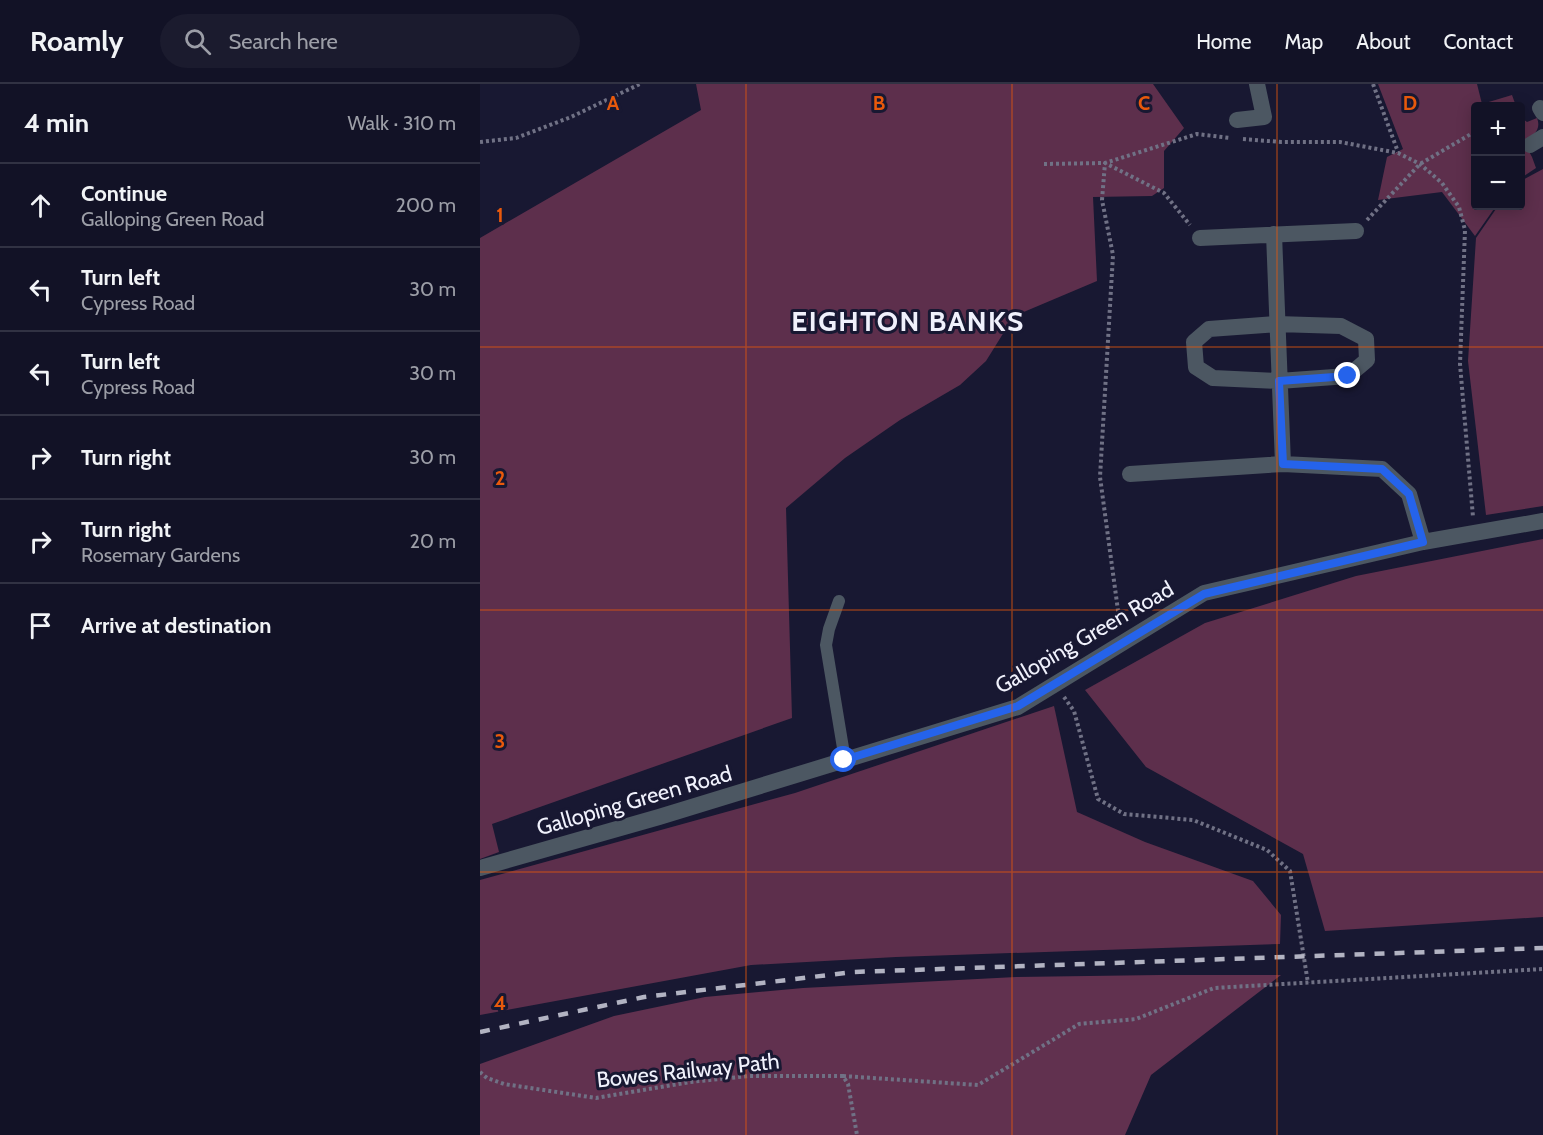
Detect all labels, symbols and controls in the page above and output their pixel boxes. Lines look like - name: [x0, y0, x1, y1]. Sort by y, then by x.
- search box: [160, 14, 580, 68]
- text: Roamly: [30, 24, 124, 58]
- icon: search: [181, 25, 214, 58]
- text: Search here: [229, 28, 338, 55]
- text: Home: [1196, 29, 1252, 54]
- text: Map: [1285, 29, 1323, 54]
- text: About: [1356, 29, 1410, 54]
- text: Contact: [1443, 29, 1513, 54]
- text: A: [607, 91, 620, 115]
- text: B: [873, 91, 885, 115]
- text: C: [1138, 91, 1150, 115]
- text: D: [1403, 91, 1417, 115]
- map controls: [1471, 102, 1525, 210]
- button: +: [1471, 102, 1525, 156]
- text: 4 min: [24, 107, 89, 139]
- text: Walk · 310 m: [348, 111, 456, 135]
- button: −: [1471, 156, 1525, 210]
- text: Continue: [81, 180, 167, 207]
- icon: ahead: [24, 189, 57, 222]
- text: 200 m: [396, 193, 456, 217]
- text: 1: [496, 203, 504, 227]
- text: Galloping Green Road: [81, 207, 264, 231]
- text: Turn left: [81, 264, 160, 291]
- icon: left: [24, 273, 57, 306]
- text: 30 m: [409, 277, 456, 301]
- text: Cypress Road: [81, 291, 195, 315]
- district label: EIGHTON BANKS: [791, 304, 1025, 338]
- text: Turn left: [81, 348, 160, 375]
- icon: left: [24, 357, 57, 390]
- text: 30 m: [409, 361, 456, 385]
- route end: [1334, 362, 1360, 388]
- text: Cypress Road: [81, 375, 195, 399]
- icon: right: [24, 441, 57, 474]
- text: Turn right: [81, 444, 171, 471]
- text: 30 m: [409, 445, 456, 469]
- text: 2: [495, 466, 505, 490]
- text: Turn right: [81, 516, 171, 543]
- icon: right: [24, 525, 57, 558]
- text: 20 m: [410, 529, 456, 553]
- text: Rosemary Gardens: [81, 543, 240, 567]
- street label: Galloping Green Road: [990, 575, 1178, 700]
- icon: arrive: [24, 609, 57, 642]
- text: Arrive at destination: [81, 612, 271, 639]
- text: 3: [495, 729, 505, 753]
- route start: [830, 746, 856, 772]
- street label: Galloping Green Road: [533, 760, 735, 841]
- text: 4: [494, 991, 506, 1015]
- street label: Bowes Railway Path: [595, 1047, 781, 1094]

